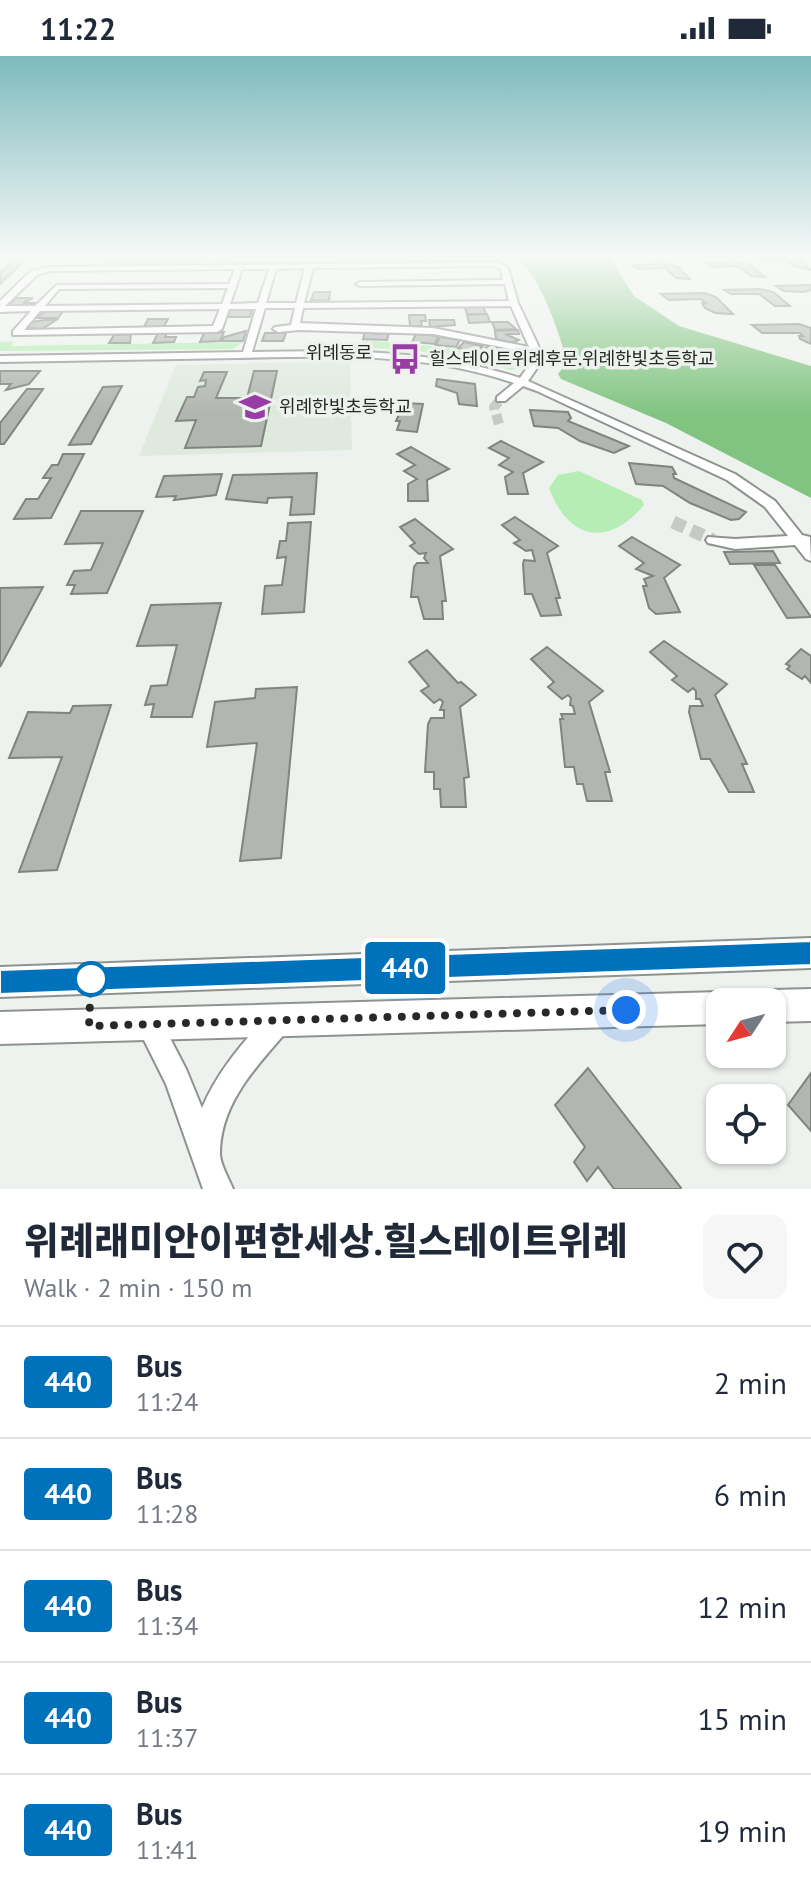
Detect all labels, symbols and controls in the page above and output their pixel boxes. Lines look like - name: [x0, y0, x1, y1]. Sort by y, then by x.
- text: 11:22: [40, 9, 116, 48]
- street label: 위례동로: [306, 341, 372, 364]
- bus stop icon: 힐스테이트위례후문.위례한빛초등학교: [388, 342, 422, 376]
- place label: 힐스테이트위례후문.위례한빛초등학교: [429, 347, 714, 370]
- school or university icon: 위례한빛초등학교: [238, 390, 272, 424]
- place label: 위례한빛초등학교: [279, 395, 411, 418]
- line badge: 440: [359, 942, 451, 994]
- text: 440: [381, 949, 429, 986]
- unlabelled marker: [74, 962, 108, 996]
- north arrow: [706, 988, 786, 1068]
- map controls: [706, 988, 786, 1164]
- your location: [606, 990, 646, 1030]
- button: locate: [706, 1084, 786, 1164]
- button: heart: [703, 1215, 787, 1299]
- text: 위례래미안이편한세상.힐스테이트위례: [24, 1216, 628, 1265]
- text: Walk · 2 min · 150 m: [24, 1271, 252, 1304]
- text: Bus: [136, 1346, 183, 1385]
- text: 440: [44, 1363, 92, 1400]
- text: 2 min: [714, 1363, 787, 1402]
- text: 11:24: [136, 1385, 198, 1418]
- text: Bus: [136, 1458, 183, 1497]
- text: 440: [44, 1475, 92, 1512]
- text: 6 min: [714, 1475, 787, 1514]
- text: 11:28: [136, 1497, 198, 1530]
- text: Bus: [136, 1570, 183, 1609]
- text: 440: [44, 1587, 92, 1624]
- text: 12 min: [697, 1587, 787, 1626]
- text: 11:34: [136, 1609, 198, 1642]
- text: Bus: [136, 1682, 183, 1721]
- text: 440: [44, 1699, 92, 1736]
- text: 15 min: [697, 1699, 787, 1738]
- text: 11:37: [136, 1721, 198, 1754]
- text: Bus: [136, 1794, 183, 1833]
- text: 440: [44, 1811, 92, 1848]
- text: 19 min: [697, 1811, 787, 1850]
- text: 11:41: [136, 1833, 198, 1866]

